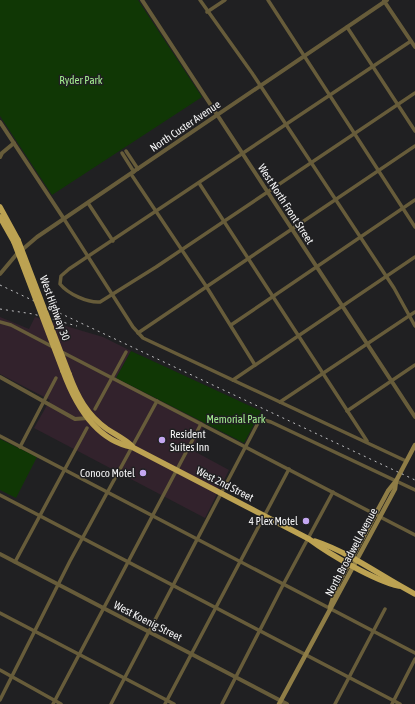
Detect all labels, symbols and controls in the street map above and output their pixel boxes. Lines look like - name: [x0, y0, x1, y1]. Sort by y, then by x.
- park label: Ryder Park: [59, 74, 103, 86]
- street label: North Custer Avenue: [148, 98, 222, 154]
- street label: West North Front Street: [256, 162, 316, 246]
- street label: West Highway 30: [38, 274, 72, 342]
- park label: Memorial Park: [206, 413, 266, 425]
- place label: Resident Suites Inn: [170, 428, 209, 453]
- marker: Resident Suites Inn: [157, 435, 167, 445]
- street label: West 2nd Street: [194, 464, 256, 504]
- place label: Conoco Motel: [80, 467, 135, 479]
- marker: Conoco Motel: [138, 468, 148, 478]
- street label: North Broadwell Avenue: [323, 506, 379, 598]
- place label: 4 Plex Motel: [249, 515, 298, 527]
- marker: 4 Plex Motel: [301, 516, 311, 526]
- street label: West Koenig Street: [112, 599, 184, 643]

